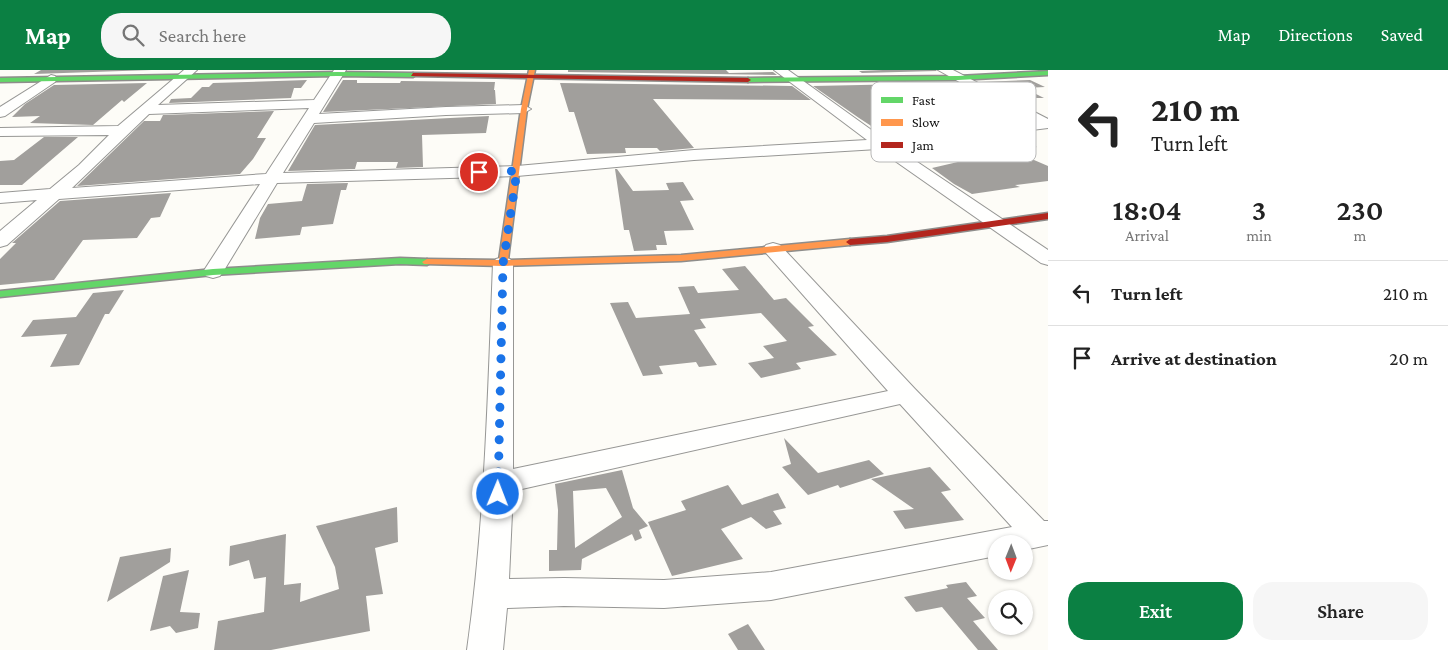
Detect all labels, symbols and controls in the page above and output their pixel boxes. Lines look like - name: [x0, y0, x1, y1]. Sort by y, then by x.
- search box: [101, 13, 451, 58]
- icon: search: [119, 21, 147, 49]
- text: Map: [25, 22, 71, 49]
- text: Search here: [159, 25, 246, 46]
- text: Map: [1218, 25, 1250, 45]
- text: Directions: [1278, 25, 1353, 45]
- text: Saved: [1381, 25, 1423, 45]
- legend: [871, 82, 1036, 162]
- icon: left: [1068, 90, 1133, 155]
- text: 210 m: [1151, 90, 1240, 129]
- text: Fast: [912, 92, 936, 108]
- text: Slow: [912, 114, 940, 130]
- text: Turn left: [1151, 131, 1228, 156]
- text: Jam: [910, 137, 934, 153]
- pin: [458, 151, 500, 193]
- icon: arrive: [465, 158, 493, 186]
- text: 18:04: [1113, 193, 1182, 226]
- text: 3: [1252, 193, 1266, 226]
- text: 230: [1336, 193, 1383, 226]
- text: Arrival: [1125, 227, 1169, 244]
- text: min: [1246, 227, 1272, 244]
- text: m: [1353, 227, 1366, 244]
- icon: left: [1068, 279, 1096, 307]
- text: Turn left: [1111, 283, 1183, 304]
- text: 210 m: [1383, 283, 1428, 304]
- icon: arrive: [1068, 344, 1096, 372]
- text: Arrive at destination: [1111, 348, 1277, 369]
- text: 20 m: [1389, 348, 1428, 369]
- position arrow: [471, 467, 523, 519]
- north arrow: [988, 535, 1032, 580]
- map controls: [988, 535, 1033, 635]
- button: Exit: [1068, 582, 1243, 640]
- button: Share: [1253, 582, 1428, 640]
- button: search: [988, 590, 1033, 635]

